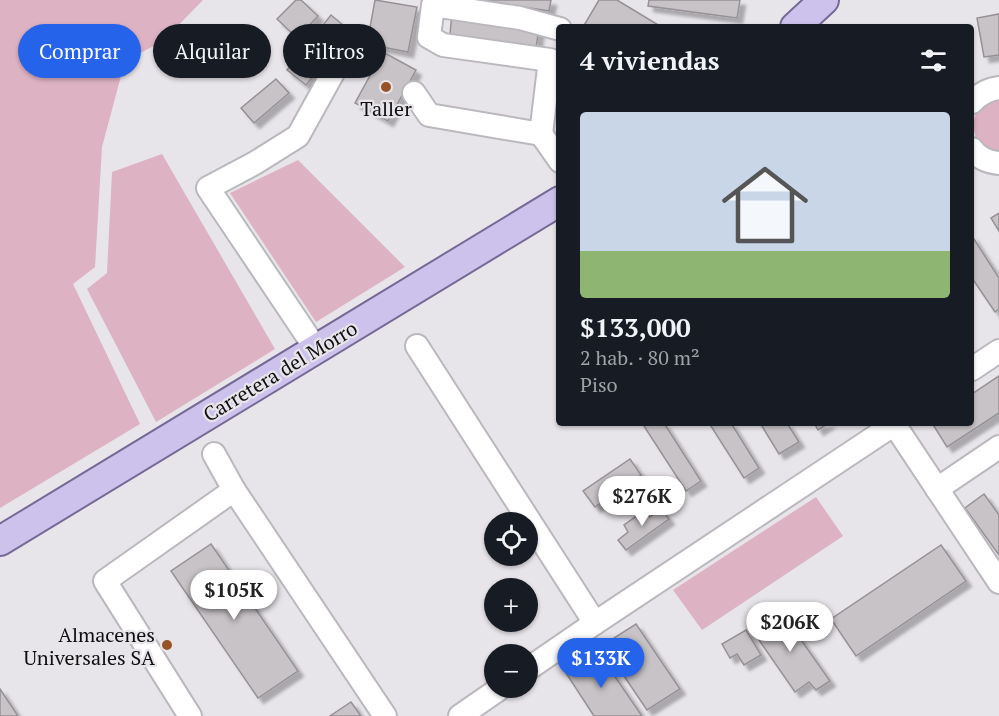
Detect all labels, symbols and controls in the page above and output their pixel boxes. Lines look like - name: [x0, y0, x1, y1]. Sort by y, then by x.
- chip: Comprar: [18, 24, 141, 78]
- chip: Alquilar: [153, 24, 271, 78]
- chip: Filtros: [283, 24, 386, 78]
- text: 4 viviendas: [580, 43, 720, 77]
- icon: filters: [917, 44, 950, 77]
- marker: Taller: [379, 80, 393, 94]
- place label: Taller: [360, 95, 412, 122]
- icon: home: [711, 151, 819, 259]
- text: $133,000: [580, 310, 691, 344]
- street label: Carretera del Morro: [198, 314, 362, 428]
- text: 2 hab. · 80 m²: [580, 344, 700, 371]
- text: Piso: [580, 371, 618, 398]
- pin: $276K: [600, 476, 684, 527]
- text: $276K: [612, 482, 672, 509]
- map controls: [484, 512, 538, 698]
- button: locate: [484, 512, 538, 566]
- pin: $105K: [192, 570, 276, 621]
- text: $105K: [204, 576, 264, 603]
- button: +: [484, 578, 538, 632]
- pin: $206K: [748, 602, 832, 653]
- text: $206K: [760, 608, 820, 635]
- place label: Almacenes Universales SA: [23, 621, 155, 671]
- marker: Almacenes Universales SA: [160, 638, 174, 652]
- pin: $133K: [559, 638, 643, 689]
- button: −: [484, 644, 538, 698]
- text: $133K: [571, 644, 631, 671]

